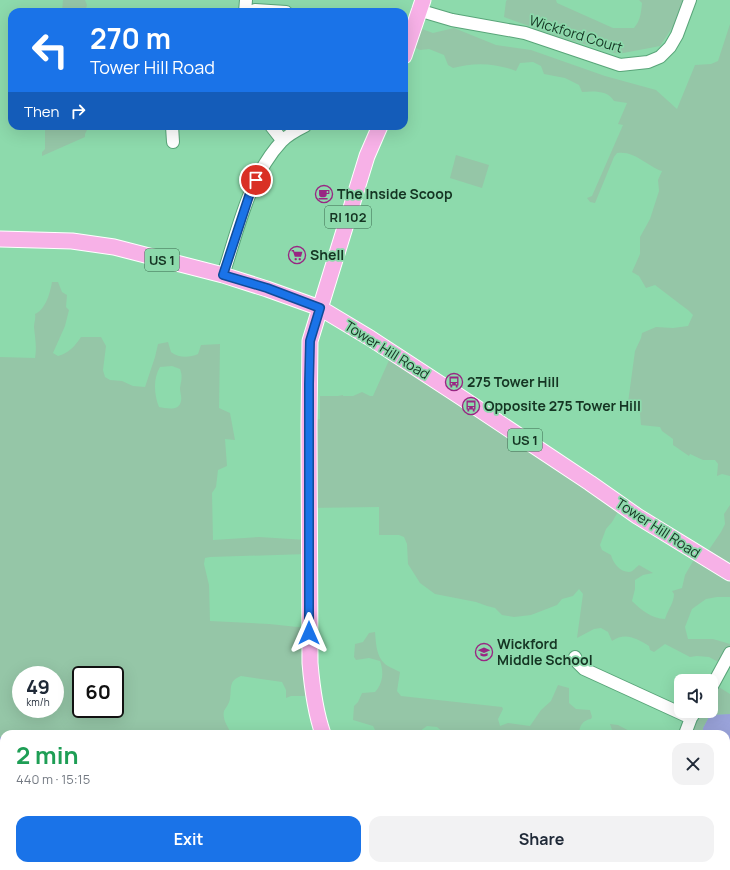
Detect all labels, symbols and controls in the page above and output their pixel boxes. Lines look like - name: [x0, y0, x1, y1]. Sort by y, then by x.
- street label: Wickford Court: [527, 10, 626, 57]
- text: 270 m: [90, 19, 171, 57]
- icon: left: [24, 24, 76, 76]
- text: Tower Hill Road: [90, 55, 215, 79]
- icon: right: [67, 100, 89, 122]
- text: Then: [24, 101, 59, 122]
- pin: [239, 163, 273, 197]
- icon: arrive: [245, 169, 267, 191]
- cafe icon: The Inside Scoop: [314, 184, 334, 204]
- place label: The Inside Scoop: [337, 184, 453, 203]
- road number: RI 102: [325, 206, 371, 228]
- supermarket icon: Shell: [287, 245, 307, 265]
- place label: Shell: [310, 245, 344, 264]
- road number: US 1: [145, 249, 179, 271]
- street label: Tower Hill Road: [341, 316, 433, 383]
- bus stop icon: 275 Tower Hill: [444, 372, 464, 392]
- place label: 275 Tower Hill: [467, 372, 559, 391]
- bus stop icon: Opposite 275 Tower Hill: [461, 396, 481, 416]
- place label: Opposite 275 Tower Hill: [484, 396, 641, 415]
- road number: US 1: [508, 429, 542, 451]
- street label: Tower Hill Road: [612, 493, 704, 562]
- position arrow: [288, 612, 330, 654]
- place label: Wickford Middle School: [497, 634, 593, 669]
- school or university icon: Wickford Middle School: [474, 642, 494, 662]
- speed limit sign: 60: [72, 666, 124, 718]
- text: 49: [26, 673, 50, 700]
- map controls: [674, 674, 718, 718]
- button: sound: [674, 674, 718, 718]
- text: km/h: [26, 695, 50, 709]
- text: 2 min: [16, 738, 78, 771]
- button: close: [672, 743, 714, 785]
- text: 440 m · 15:15: [16, 770, 90, 788]
- button: Exit: [16, 816, 361, 862]
- button: Share: [369, 816, 714, 862]

